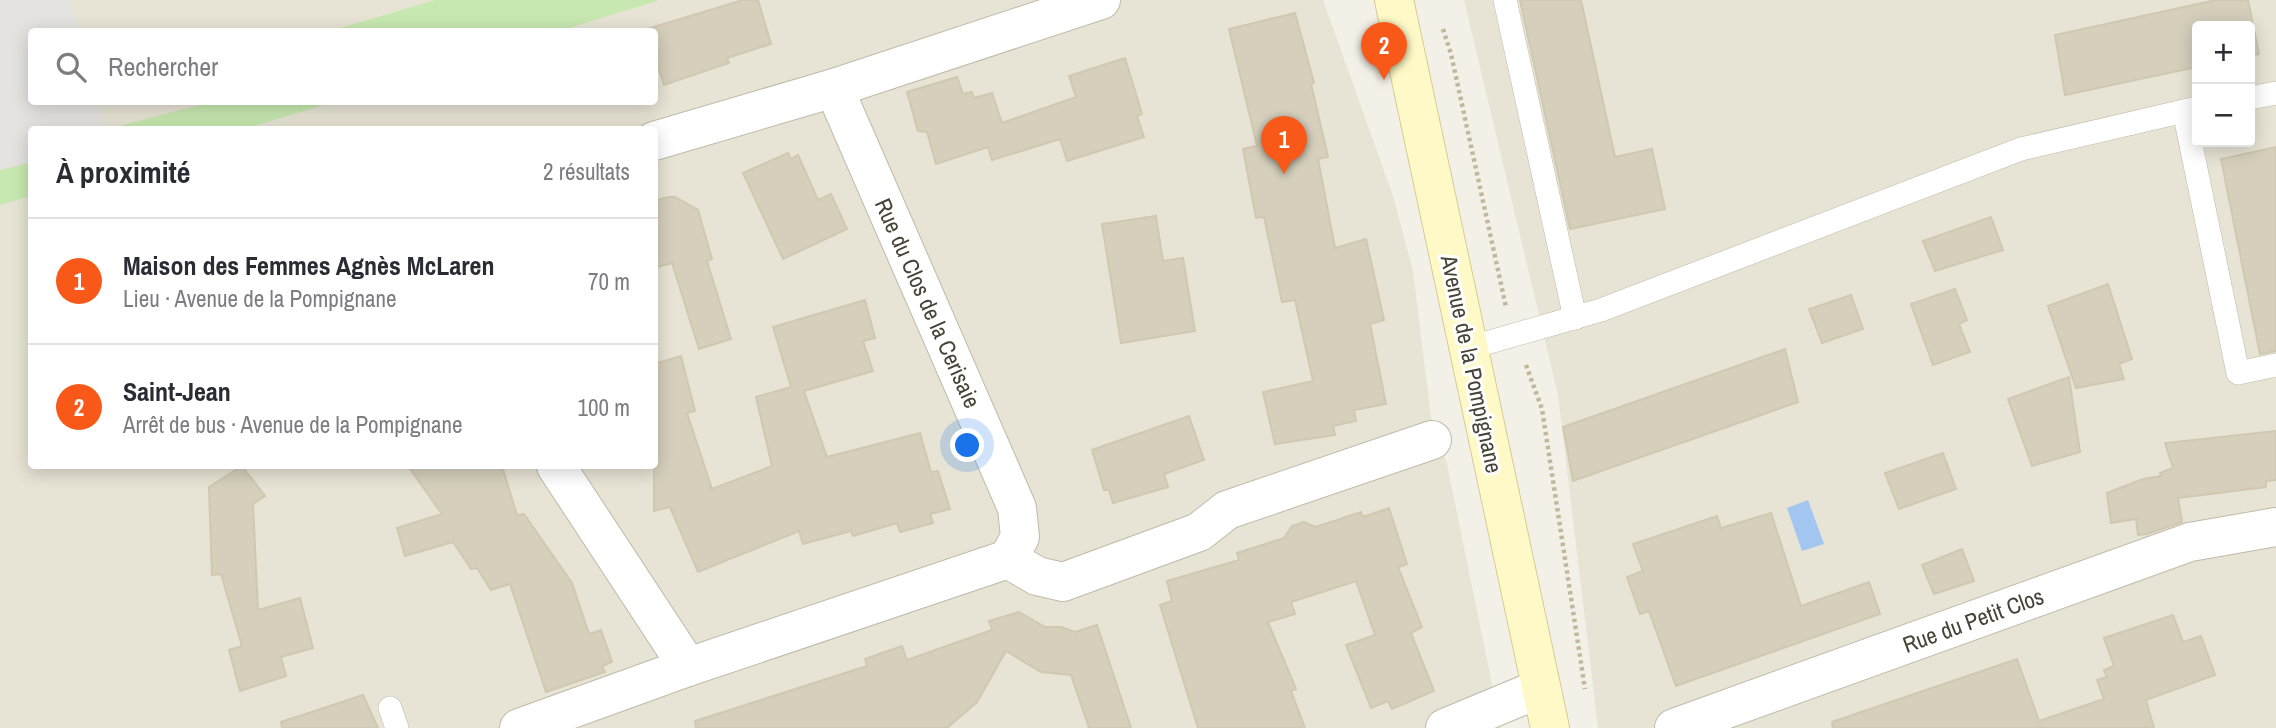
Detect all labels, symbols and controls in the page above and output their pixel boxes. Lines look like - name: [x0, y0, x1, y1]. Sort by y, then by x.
- map controls: [2192, 21, 2255, 147]
- button: +: [2192, 21, 2255, 84]
- pin: 2: [1361, 22, 1407, 80]
- search box: [28, 28, 658, 105]
- icon: search: [52, 48, 90, 86]
- text: Rechercher: [108, 49, 218, 84]
- button: −: [2192, 84, 2255, 147]
- pin: 1: [1261, 116, 1307, 174]
- text: À proximité: [56, 152, 190, 192]
- text: 2 résultats: [543, 156, 630, 187]
- street label: Rue du Clos de la Cerisaie: [868, 193, 988, 413]
- text: Maison des Femmes Agnès McLaren: [123, 248, 494, 283]
- street label: Avenue de la Pompignane: [1434, 251, 1510, 476]
- text: 1: [74, 266, 84, 297]
- text: 70 m: [588, 266, 630, 297]
- text: Lieu · Avenue de la Pompignane: [123, 283, 396, 314]
- text: Saint-Jean: [123, 374, 231, 409]
- text: 2: [74, 392, 84, 423]
- text: 100 m: [578, 392, 630, 423]
- text: Arrêt de bus · Avenue de la Pompignane: [123, 409, 462, 440]
- your location: [950, 428, 984, 462]
- street label: Rue du Petit Clos: [1898, 580, 2048, 660]

